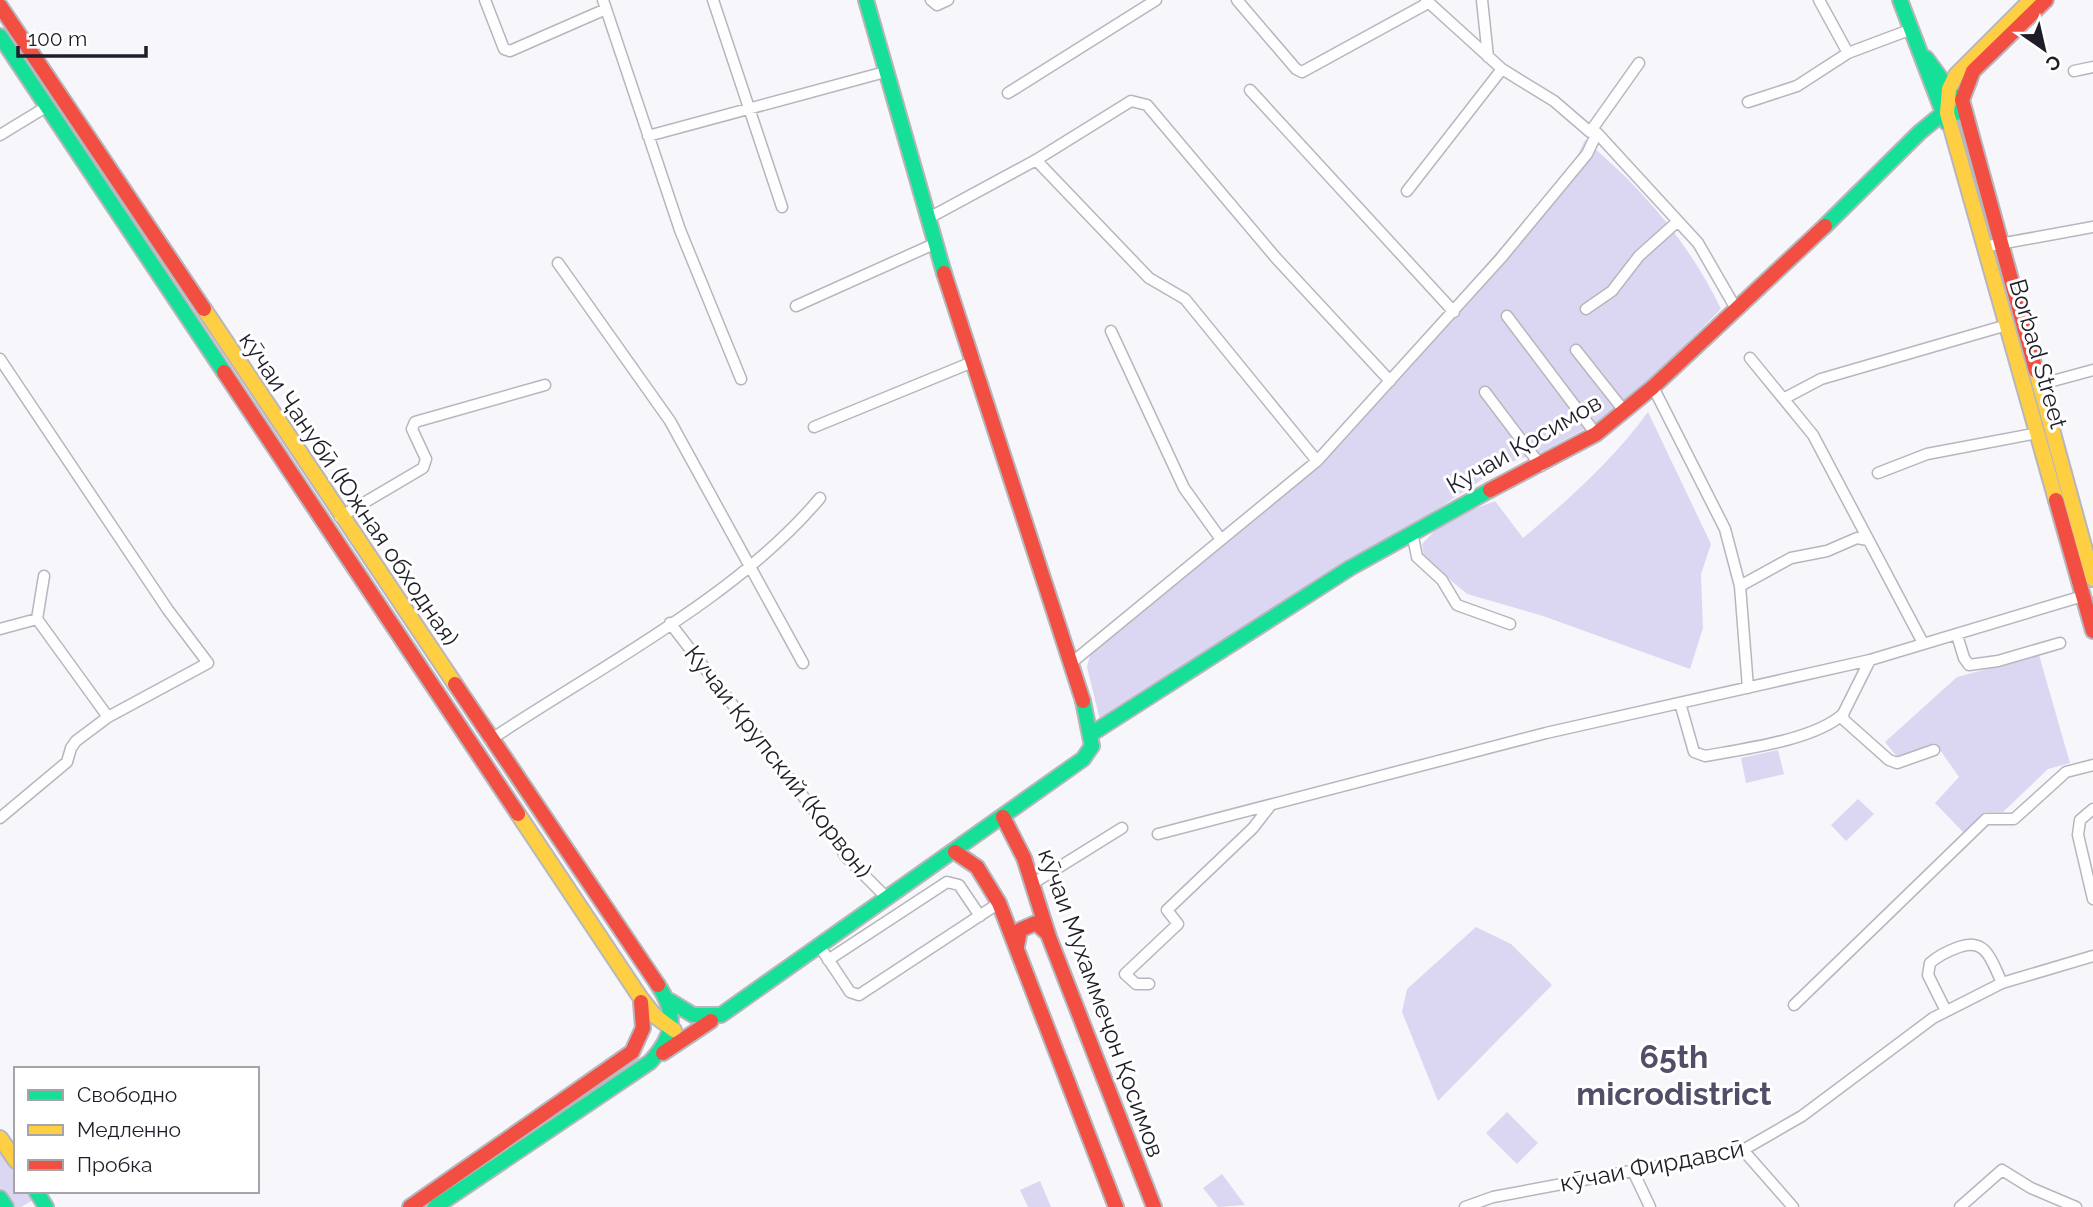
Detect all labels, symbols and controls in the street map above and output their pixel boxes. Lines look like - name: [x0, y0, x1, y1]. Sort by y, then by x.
- scale bar: [18, 14, 145, 58]
- north arrow: [2009, 14, 2079, 84]
- text: 100 m: [28, 26, 87, 51]
- text: С: [2042, 50, 2065, 76]
- street label: Borbad Street: [2003, 276, 2074, 432]
- street label: кӯчаи Ҷанубӣ (Южная обходная): [233, 326, 465, 651]
- street label: Кучаи Қосимов: [1441, 388, 1606, 500]
- street label: Кучаи Крупский (Корвон): [679, 640, 878, 884]
- street label: кӯчаи Мухаммеҷон Қосимов: [1032, 845, 1171, 1161]
- district label: 65th microdistrict: [1576, 1038, 1772, 1112]
- legend: [14, 1067, 259, 1193]
- text: Свободно: [77, 1082, 177, 1107]
- text: Медленно: [77, 1117, 181, 1142]
- street label: кӯчаи Фирдавсӣ: [1557, 1133, 1746, 1198]
- text: Пробка: [77, 1152, 153, 1177]

